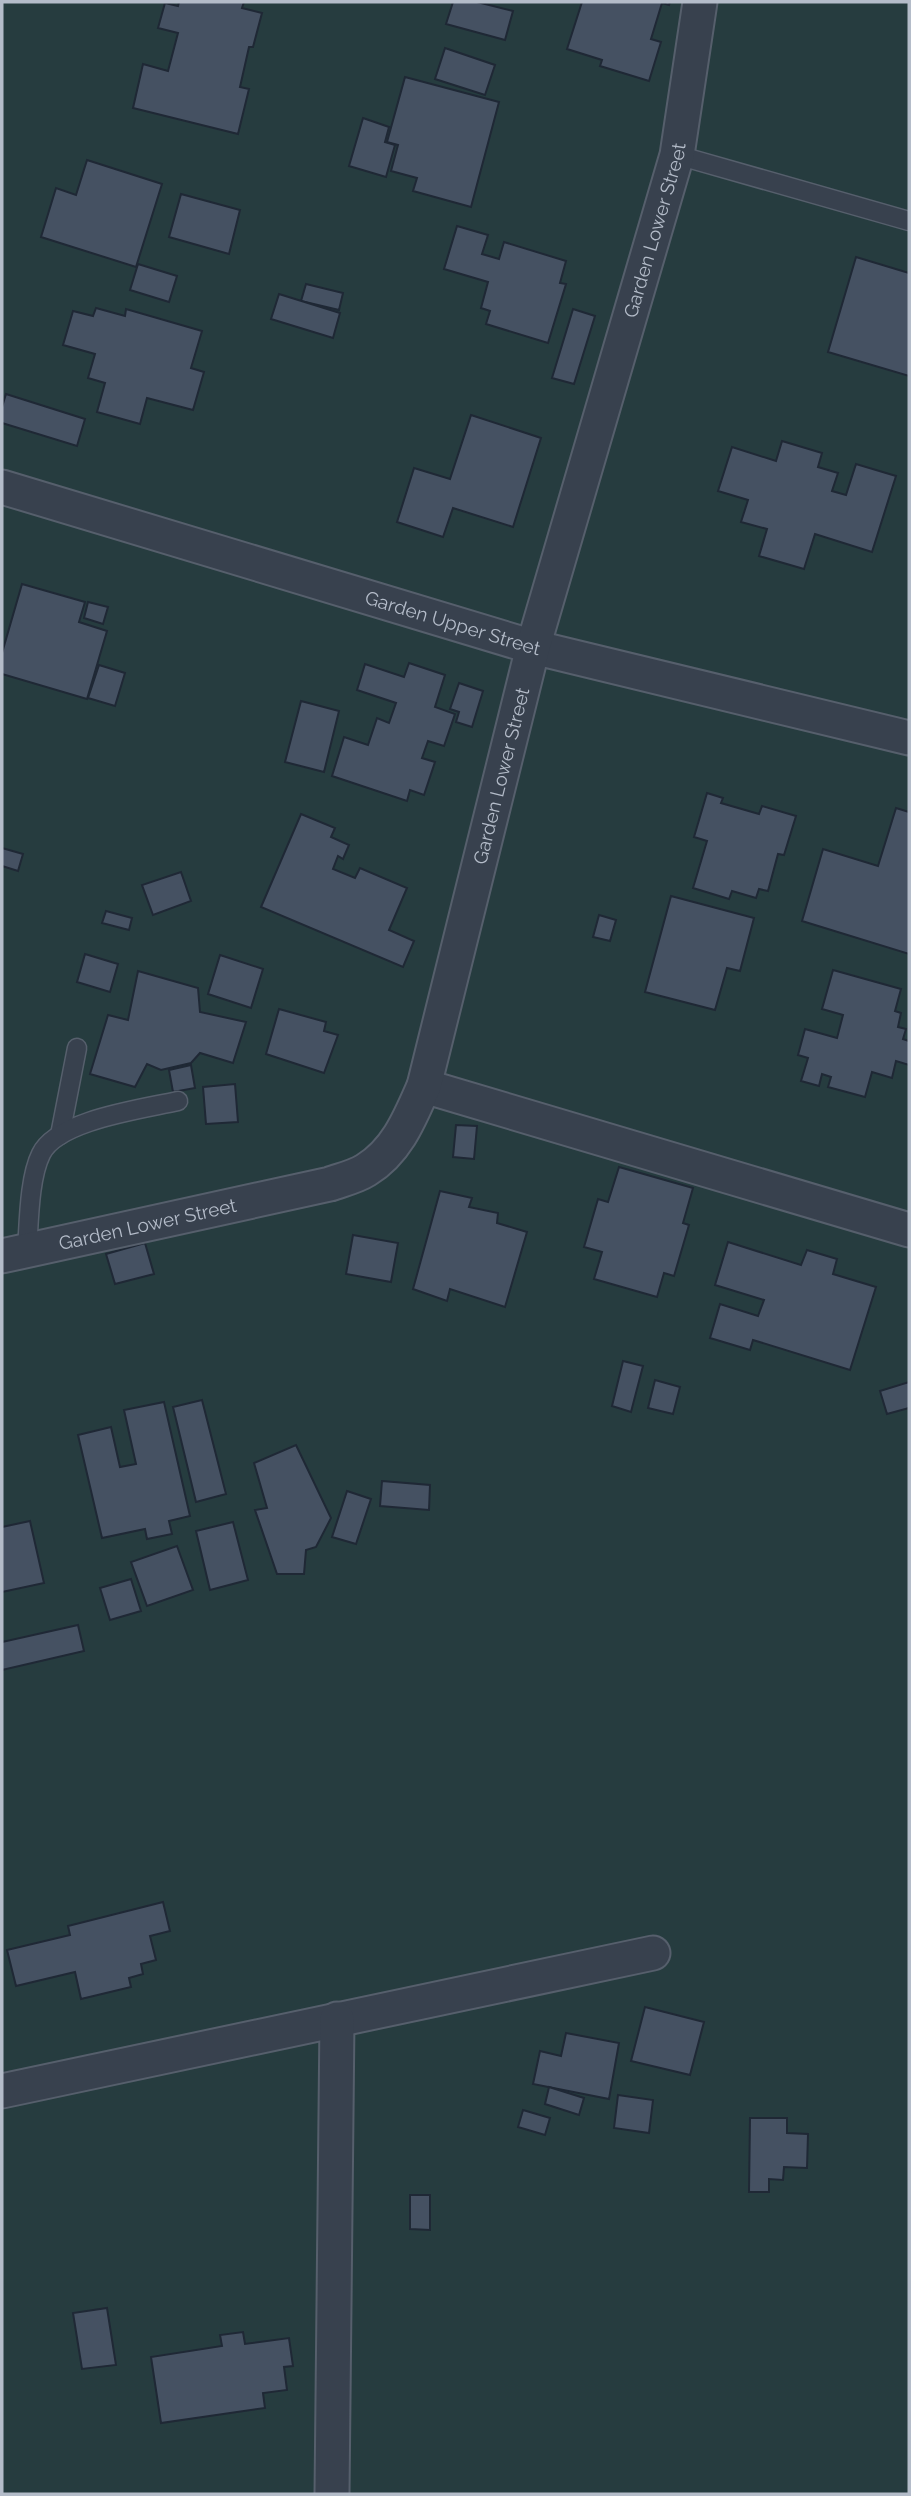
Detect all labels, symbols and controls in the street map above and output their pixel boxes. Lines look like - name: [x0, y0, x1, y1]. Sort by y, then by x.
- street label: Garden Lower Street: [619, 141, 690, 320]
- street label: Garden Upper Street: [363, 586, 543, 660]
- street label: Garden Lower Street: [469, 685, 534, 866]
- street label: Garden Lower Street: [57, 1194, 239, 1254]

